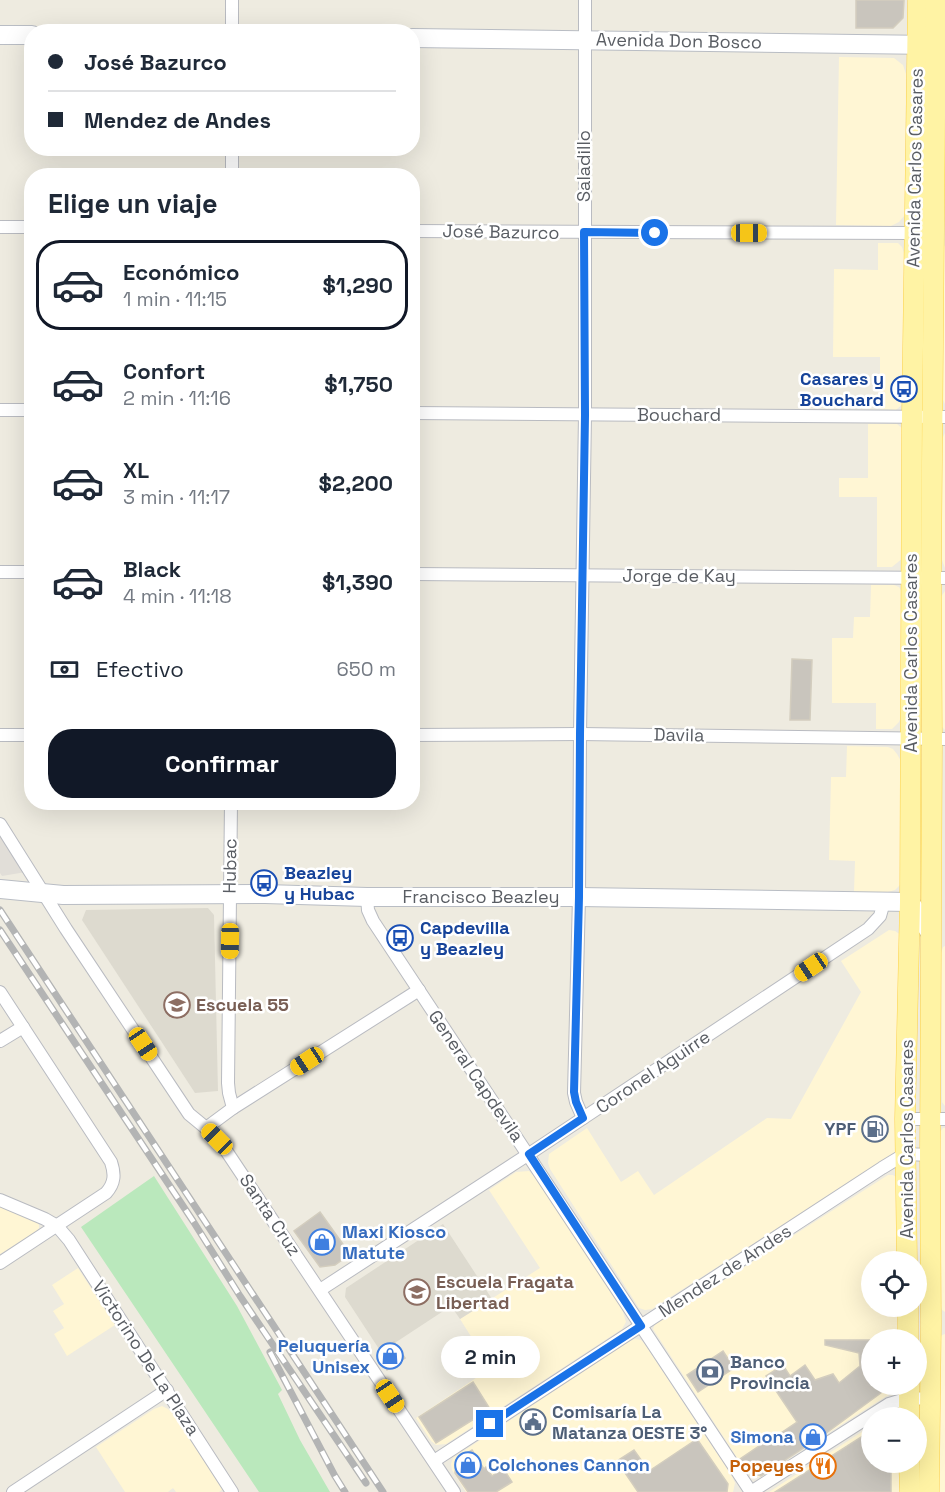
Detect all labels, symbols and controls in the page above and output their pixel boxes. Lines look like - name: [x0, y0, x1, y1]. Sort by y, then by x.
- street label: Avenida Don Bosco: [596, 28, 762, 53]
- text: José Bazurco: [84, 48, 227, 76]
- street label: Avenida Carlos Casares: [901, 68, 928, 268]
- text: Mendez de Andes: [84, 106, 271, 134]
- street label: Saladillo: [572, 130, 595, 202]
- text: Elige un viaje: [48, 186, 218, 221]
- street label: José Bazurco: [442, 219, 560, 244]
- route start: [641, 219, 668, 246]
- car: [731, 224, 767, 242]
- icon: car: [51, 258, 105, 312]
- text: Económico: [123, 258, 240, 286]
- text: $1,290: [322, 271, 393, 299]
- text: 1 min · 11:15: [123, 286, 227, 312]
- icon: car: [51, 357, 105, 411]
- text: Confort: [123, 357, 205, 385]
- place label: Casares y Bouchard: [800, 367, 884, 411]
- text: $1,750: [324, 370, 393, 398]
- bus stop icon: Casares y Bouchard: [889, 374, 919, 404]
- text: 2 min · 11:16: [123, 385, 231, 411]
- street label: Bouchard: [637, 403, 721, 426]
- icon: car: [51, 456, 105, 510]
- text: XL: [123, 456, 149, 484]
- text: $2,200: [319, 469, 393, 497]
- text: 3 min · 11:17: [123, 484, 230, 510]
- street label: Avenida Carlos Casares: [899, 553, 922, 753]
- icon: car: [51, 555, 105, 609]
- text: Black: [123, 555, 181, 583]
- street label: Jorge de Kay: [622, 564, 736, 587]
- text: $1,390: [322, 568, 393, 596]
- text: 4 min · 11:18: [123, 583, 232, 609]
- icon: cash: [48, 653, 81, 686]
- text: Efectivo: [96, 655, 184, 683]
- text: 650 m: [337, 656, 396, 682]
- street label: Davila: [653, 723, 705, 746]
- button: Confirmar: [48, 729, 396, 798]
- street label: Hubac: [218, 838, 241, 894]
- place label: Beazley y Hubac: [284, 861, 355, 905]
- bus stop icon: Beazley y Hubac: [249, 868, 279, 898]
- street label: Francisco Beazley: [402, 885, 560, 908]
- place label: Capdevilla y Beazley: [420, 916, 510, 960]
- car: [221, 923, 239, 959]
- bus stop icon: Capdevilla y Beazley: [385, 923, 415, 953]
- car: [791, 949, 831, 985]
- school or university icon: Escuela 55: [162, 990, 192, 1020]
- place label: Escuela 55: [196, 993, 289, 1016]
- street label: General Capdevila: [424, 1005, 529, 1146]
- car: [125, 1024, 161, 1064]
- street label: Coronel Aguirre: [591, 1025, 714, 1118]
- street label: Avenida Carlos Casares: [895, 1039, 918, 1239]
- car: [287, 1044, 327, 1078]
- fuel station icon: YPF: [860, 1114, 890, 1144]
- place label: YPF: [824, 1117, 856, 1140]
- car: [198, 1120, 236, 1158]
- street label: Santa Cruz: [235, 1169, 306, 1260]
- street label: Mendez de Andes: [654, 1219, 796, 1322]
- place label: Maxi Kiosco Matute: [342, 1220, 446, 1264]
- shop icon: Maxi Kiosco Matute: [307, 1227, 337, 1257]
- map controls: [861, 1251, 927, 1473]
- button: locate: [861, 1251, 927, 1317]
- place label: Escuela Fragata Libertad: [436, 1270, 574, 1314]
- street label: Victorino De La Plaza: [88, 1276, 205, 1440]
- school or university icon: Escuela Fragata Libertad: [402, 1277, 432, 1307]
- button: +: [861, 1329, 927, 1395]
- place label: Peluquería Unisex: [278, 1334, 371, 1378]
- callout: 2 min: [440, 1337, 540, 1379]
- shop icon: Peluquería Unisex: [375, 1341, 405, 1371]
- text: 2 min: [465, 1344, 516, 1370]
- place label: Banco Provincia: [730, 1350, 811, 1394]
- bank icon: Banco Provincia: [695, 1357, 725, 1387]
- car: [372, 1376, 408, 1416]
- place label: Comisaría La Matanza OESTE 3°: [552, 1400, 707, 1444]
- public building icon: Comisaría La Matanza OESTE 3°: [518, 1407, 548, 1437]
- button: −: [861, 1407, 927, 1473]
- route end: [476, 1410, 503, 1437]
- shop icon: Simona: [798, 1422, 828, 1452]
- place label: Simona: [730, 1425, 795, 1448]
- shop icon: Colchones Cannon: [453, 1450, 483, 1480]
- restaurant icon: Popeyes: [808, 1451, 838, 1481]
- place label: Colchones Cannon: [488, 1453, 650, 1476]
- place label: Popeyes: [730, 1454, 804, 1477]

